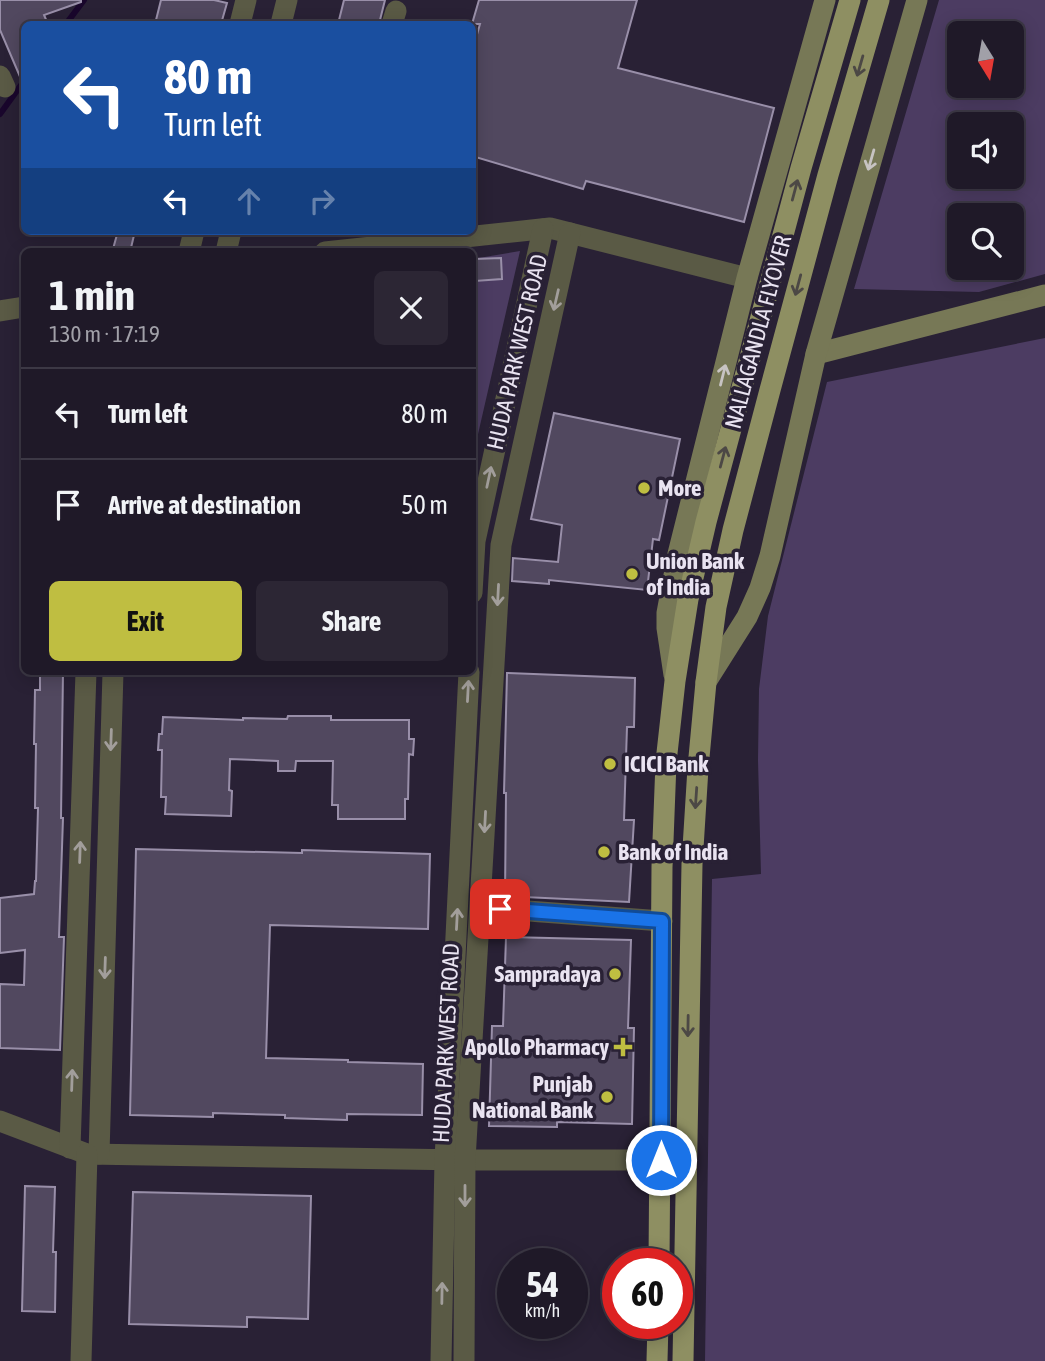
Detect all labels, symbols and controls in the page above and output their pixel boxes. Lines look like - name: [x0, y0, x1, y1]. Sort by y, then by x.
- north arrow: [947, 21, 1024, 98]
- map controls: [947, 21, 1024, 280]
- text: 80 m: [164, 48, 252, 104]
- icon: left: [49, 49, 140, 140]
- one-way arrow: [852, 54, 865, 76]
- text: Turn left: [164, 106, 262, 143]
- button: sound: [947, 112, 1024, 189]
- one-way arrow: [863, 149, 876, 171]
- one-way arrow: [789, 179, 802, 201]
- icon: left: [157, 182, 195, 220]
- icon: ahead: [230, 182, 268, 220]
- icon: right: [303, 182, 341, 220]
- button: search: [947, 203, 1024, 280]
- street label: NALLAGANDLA FLYOVER: [720, 232, 796, 431]
- street label: HUDA PARK WEST ROAD: [482, 252, 552, 452]
- text: 1 min: [49, 271, 135, 319]
- button: close: [374, 271, 448, 345]
- one-way arrow: [791, 273, 804, 295]
- one-way arrow: [548, 288, 562, 311]
- text: 130 m · 17:19: [49, 321, 160, 347]
- one-way arrow: [717, 364, 730, 387]
- icon: left: [49, 395, 87, 433]
- text: Turn left: [108, 399, 188, 429]
- text: 80 m: [401, 399, 448, 429]
- one-way arrow: [718, 446, 731, 468]
- one-way arrow: [482, 466, 496, 489]
- place label: More: [658, 475, 701, 501]
- marker: More: [636, 480, 652, 496]
- icon: arrive: [49, 486, 87, 524]
- text: Arrive at destination: [108, 490, 301, 520]
- text: 50 m: [401, 490, 448, 520]
- place label: Union Bank of India: [646, 548, 745, 600]
- marker: Union Bank of India: [624, 566, 640, 582]
- button: Exit: [49, 581, 242, 661]
- button: Share: [256, 581, 448, 661]
- one-way arrow: [491, 583, 504, 605]
- one-way arrow: [461, 680, 474, 703]
- one-way arrow: [104, 728, 118, 751]
- place label: ICICI Bank: [624, 751, 709, 777]
- marker: ICICI Bank: [602, 756, 618, 772]
- one-way arrow: [689, 787, 702, 809]
- one-way arrow: [478, 810, 491, 833]
- place label: Bank of India: [618, 839, 729, 865]
- one-way arrow: [73, 841, 86, 864]
- marker: Bank of India: [596, 844, 612, 860]
- pin: [470, 879, 530, 939]
- icon: arrive: [481, 890, 519, 928]
- one-way arrow: [450, 907, 463, 930]
- street label: HUDA PARK WEST ROAD: [428, 942, 464, 1144]
- one-way arrow: [98, 956, 111, 979]
- place label: Sampradaya: [495, 961, 601, 987]
- marker: Sampradaya: [607, 966, 623, 982]
- one-way arrow: [682, 1014, 695, 1037]
- place label: Apollo Pharmacy: [464, 1034, 610, 1060]
- marker: Apollo Pharmacy: [615, 1039, 631, 1055]
- one-way arrow: [66, 1068, 79, 1091]
- place label: Punjab National Bank: [472, 1071, 594, 1123]
- marker: Punjab National Bank: [599, 1089, 615, 1105]
- position arrow: [624, 1123, 698, 1197]
- one-way arrow: [458, 1184, 472, 1207]
- speed limit sign: 60: [602, 1248, 693, 1339]
- text: 54: [526, 1264, 559, 1304]
- one-way arrow: [436, 1282, 449, 1305]
- text: km/h: [525, 1300, 560, 1321]

